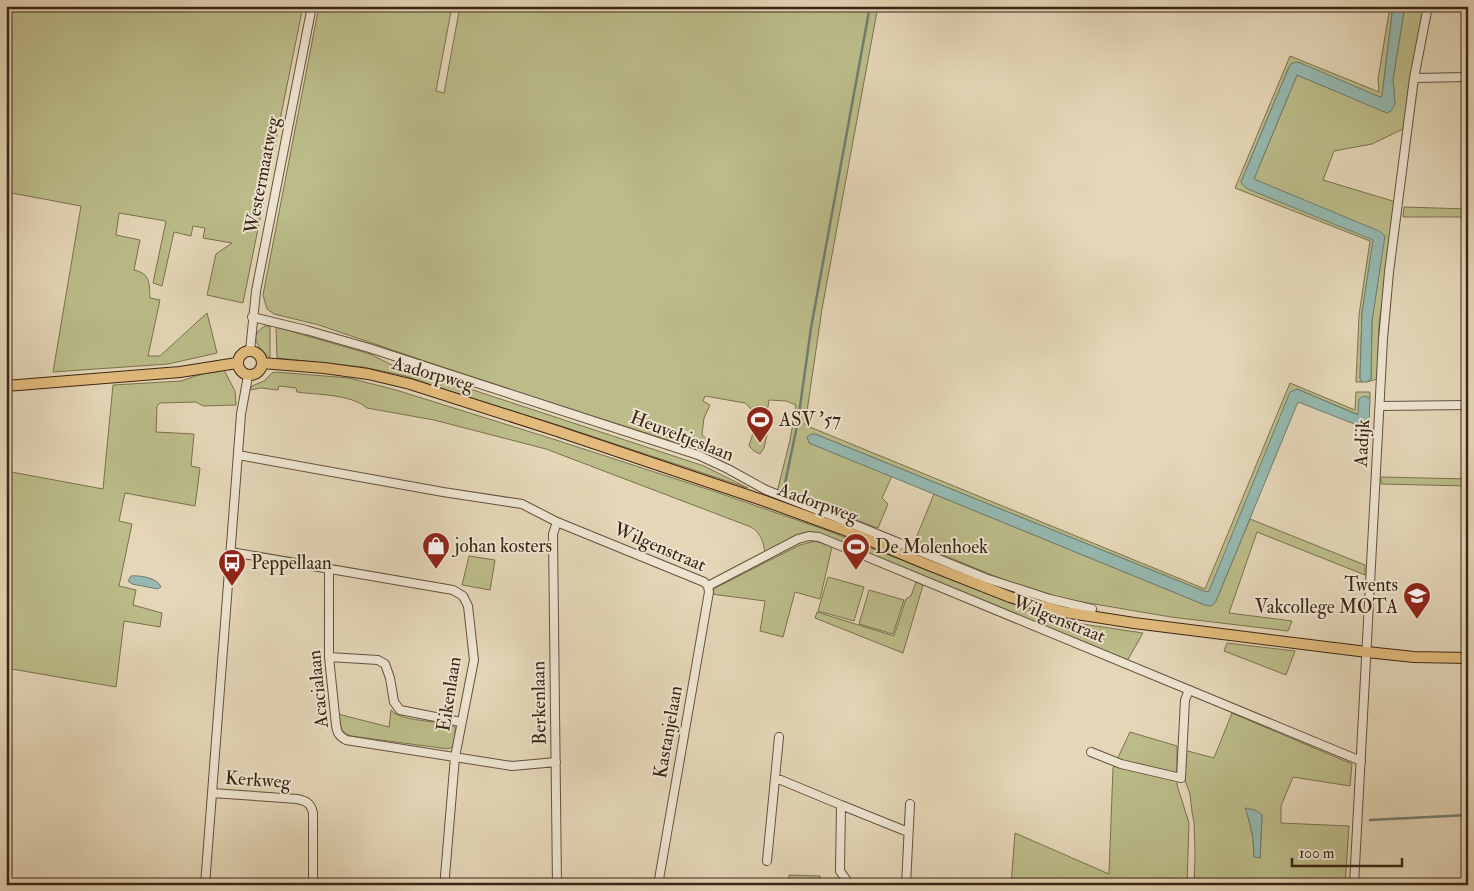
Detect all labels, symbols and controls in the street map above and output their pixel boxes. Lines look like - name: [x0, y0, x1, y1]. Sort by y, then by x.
- street label: Westermaatweg: [239, 114, 285, 237]
- street label: Aadorpweg: [388, 351, 477, 398]
- street label: Heuveltjeslaan: [627, 405, 737, 467]
- sports icon: ASV '57: [745, 405, 775, 444]
- place label: ASV '57: [778, 408, 841, 432]
- street label: Aadijk: [1349, 419, 1375, 468]
- street label: Aadorpweg: [773, 477, 862, 530]
- street label: Wilgenstraat: [609, 516, 710, 577]
- shop icon: johan kosters: [421, 531, 451, 570]
- sports icon: De Molenhoek: [841, 532, 871, 571]
- place label: johan kosters: [452, 534, 552, 558]
- place label: De Molenhoek: [875, 535, 988, 559]
- bus stop icon: Peppellaan: [217, 548, 247, 587]
- place label: Peppellaan: [251, 551, 332, 576]
- place label: Twents Vakcollege MOTA: [1255, 573, 1398, 619]
- school or university icon: Twents Vakcollege MOTA: [1402, 581, 1432, 620]
- street label: Wilgenstraat: [1008, 589, 1109, 648]
- street label: Acacialaan: [302, 649, 334, 730]
- street label: Eikenlaan: [431, 655, 467, 733]
- street label: Berkenlaan: [526, 660, 552, 745]
- street label: Kastanjelaan: [648, 683, 688, 780]
- street label: Kerkweg: [224, 766, 292, 794]
- scale bar: [1292, 836, 1402, 868]
- text: 100 m: [1299, 844, 1335, 863]

